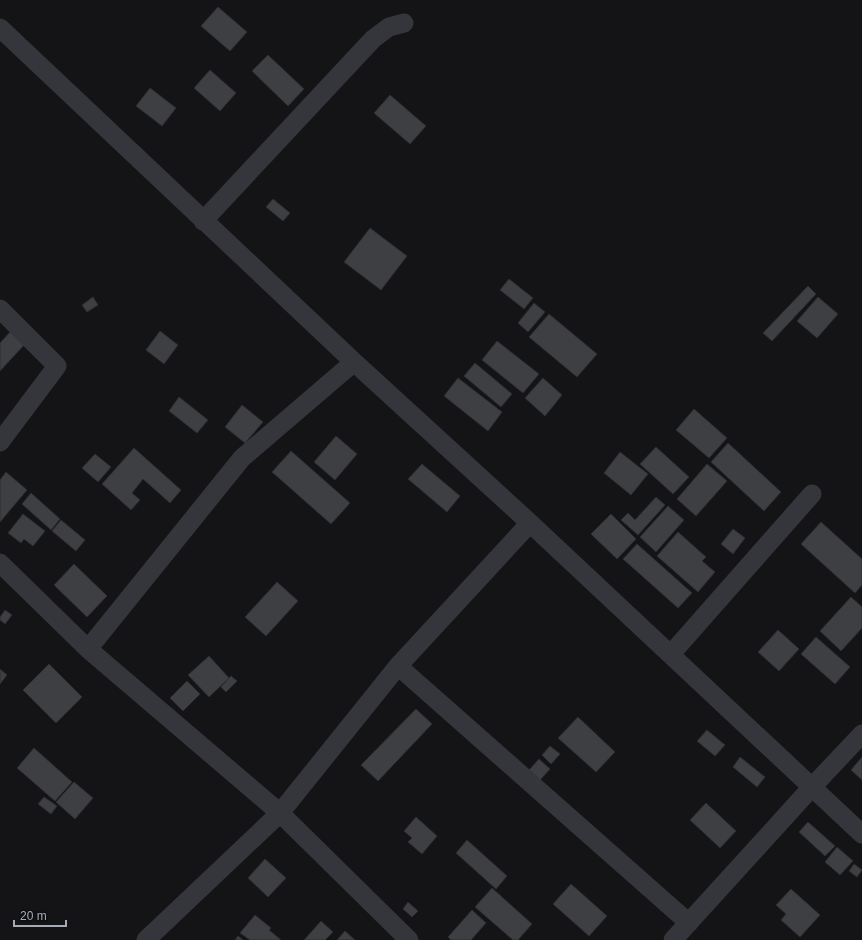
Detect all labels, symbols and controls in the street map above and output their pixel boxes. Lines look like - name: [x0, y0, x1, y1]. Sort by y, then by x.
- scale bar: [14, 902, 66, 928]
- text: 20 m: [20, 909, 47, 923]

